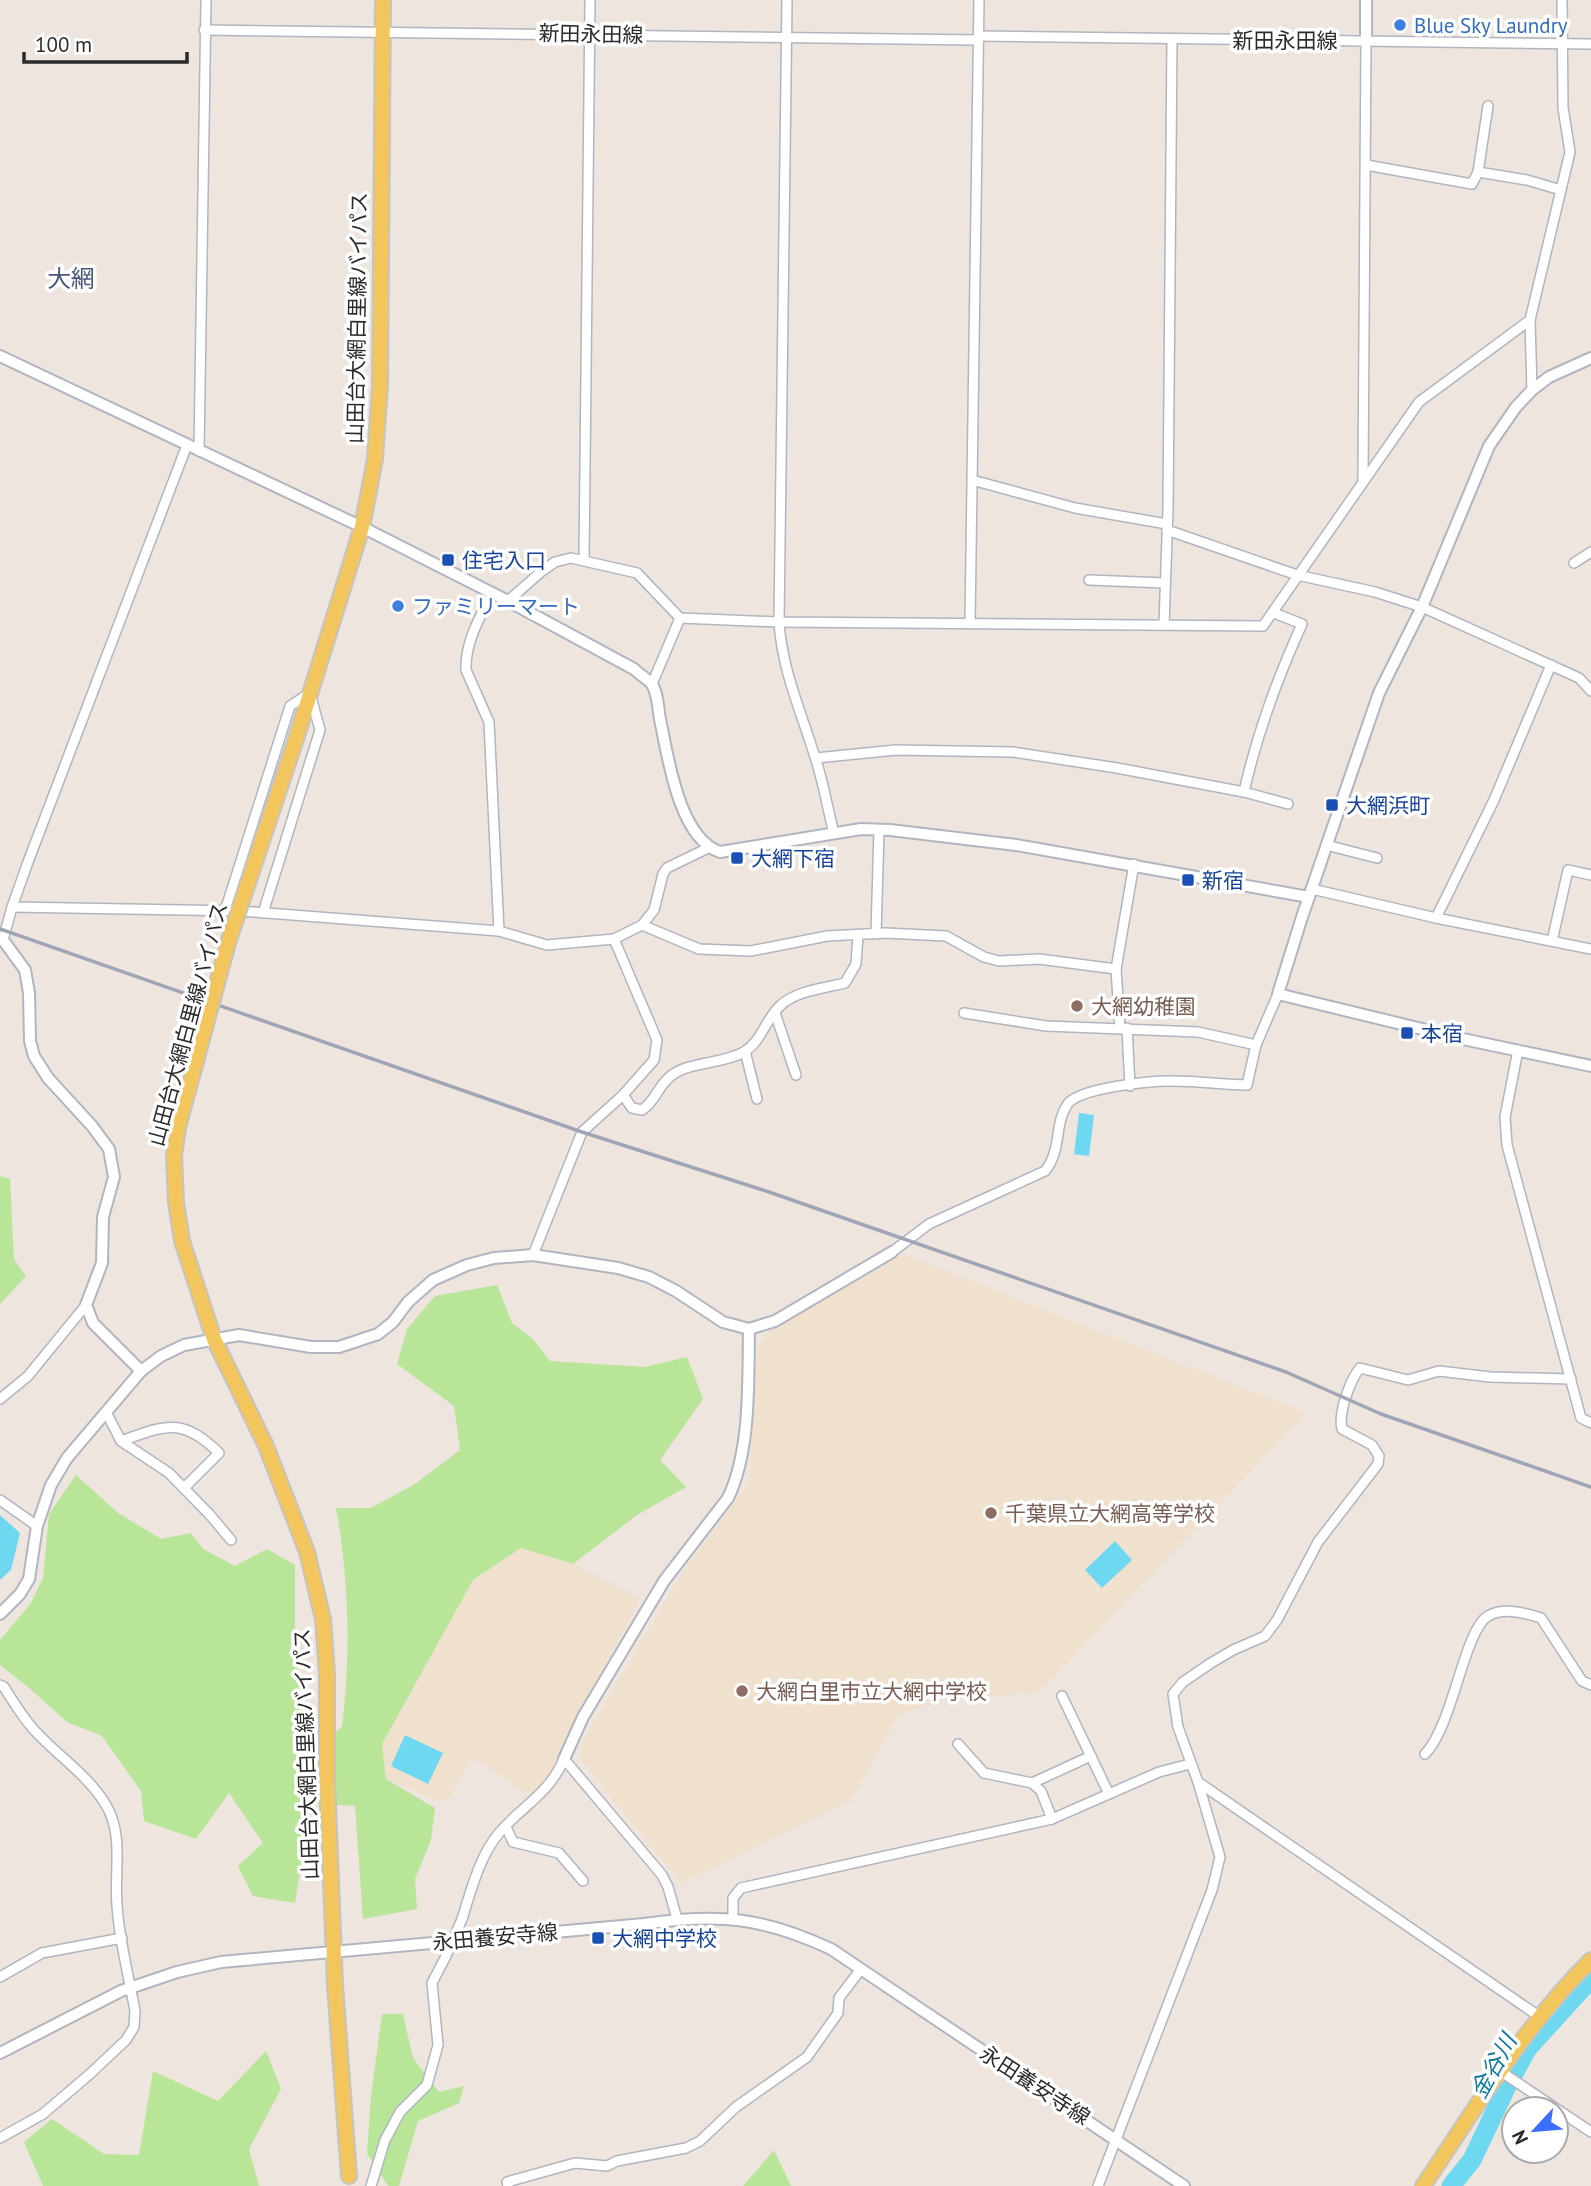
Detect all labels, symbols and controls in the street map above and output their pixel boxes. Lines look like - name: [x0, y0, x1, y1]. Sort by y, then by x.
- place label: Blue Sky Laundry: [1414, 12, 1568, 39]
- marker: Blue Sky Laundry: [1392, 17, 1408, 33]
- street label: 新田永田線: [538, 20, 644, 48]
- scale bar: [24, 21, 187, 65]
- street label: 新田永田線: [1233, 27, 1338, 54]
- text: 100 m: [35, 31, 92, 58]
- street label: 山田台大網白里線バイパス: [341, 192, 373, 444]
- district label: 大網: [47, 263, 95, 294]
- place label: 住宅入口: [462, 547, 546, 574]
- marker: 住宅入口: [440, 552, 456, 568]
- place label: ファミリーマート: [412, 593, 580, 620]
- marker: ファミリーマート: [390, 598, 406, 614]
- place label: 大網浜町: [1346, 792, 1430, 819]
- marker: 大網浜町: [1324, 797, 1340, 813]
- place label: 大網下宿: [751, 845, 835, 872]
- marker: 大網下宿: [729, 850, 745, 866]
- place label: 新宿: [1202, 867, 1244, 894]
- marker: 新宿: [1180, 872, 1196, 888]
- street label: 山田台大網白里線バイパス: [142, 899, 234, 1149]
- place label: 大網幼稚園: [1091, 993, 1196, 1020]
- marker: 大網幼稚園: [1069, 998, 1085, 1014]
- place label: 本宿: [1421, 1020, 1463, 1047]
- marker: 本宿: [1399, 1025, 1415, 1041]
- place label: 千葉県立大網高等学校: [1005, 1500, 1215, 1527]
- marker: 千葉県立大網高等学校: [983, 1505, 999, 1521]
- street label: 山田台大網白里線バイパス: [288, 1628, 324, 1880]
- place label: 大網白里市立大網中学校: [756, 1678, 987, 1705]
- marker: 大網白里市立大網中学校: [734, 1683, 750, 1699]
- street label: 永田養安寺線: [431, 1918, 559, 1956]
- place label: 大網中学校: [612, 1925, 717, 1952]
- marker: 大網中学校: [590, 1930, 606, 1946]
- water label: 金谷川: [1464, 2026, 1524, 2103]
- street label: 永田養安寺線: [975, 2039, 1095, 2131]
- north arrow: [1500, 2095, 1570, 2165]
- text: N: [1506, 2127, 1533, 2148]

